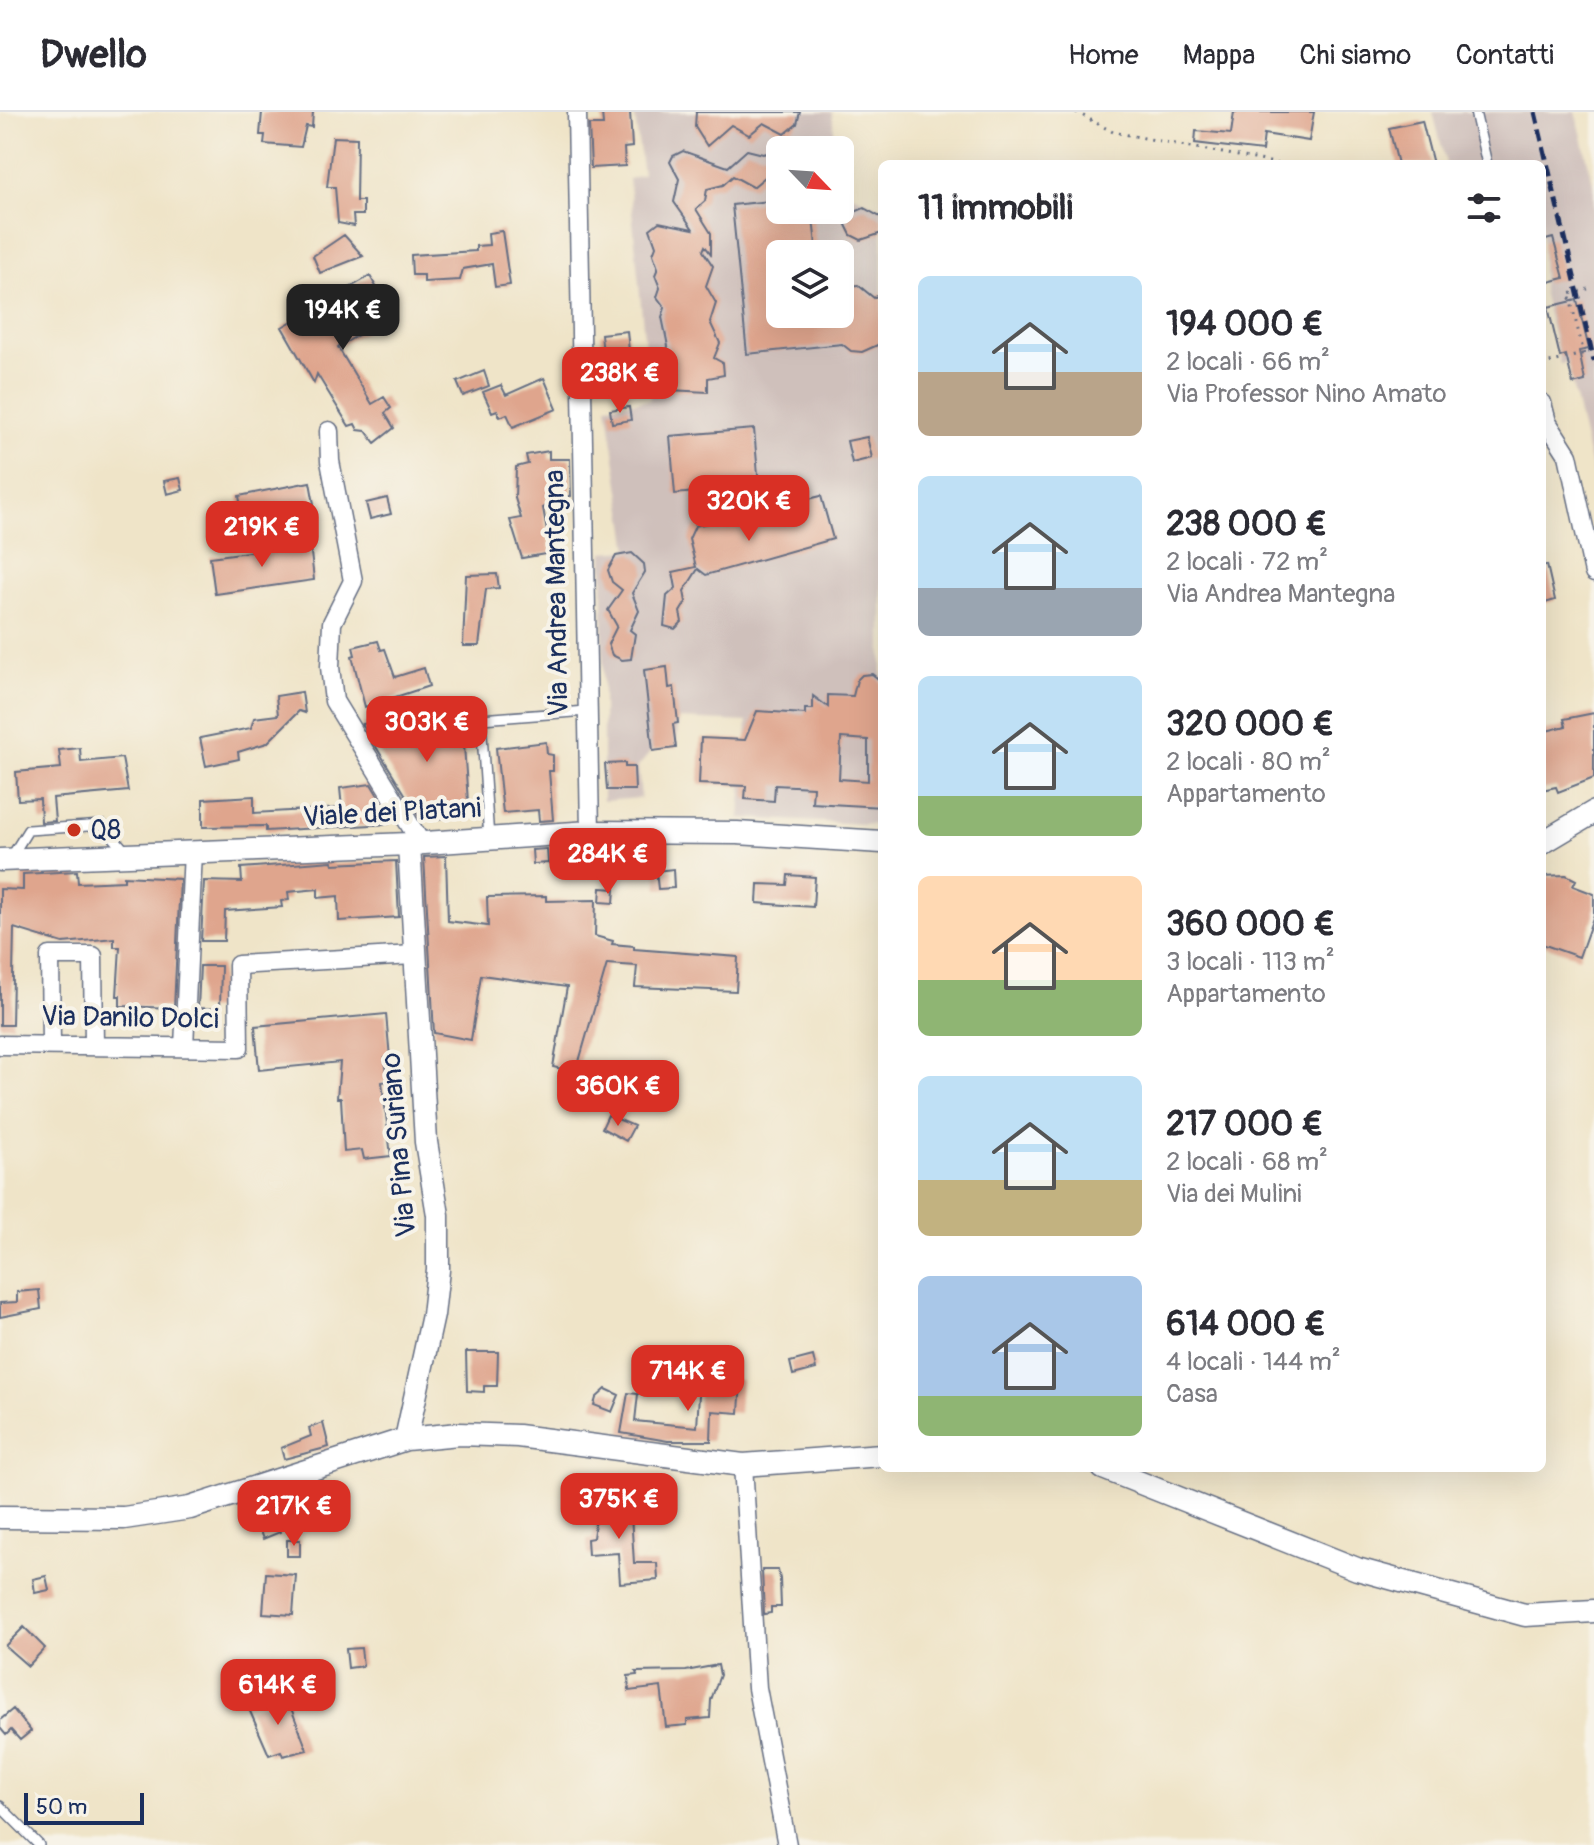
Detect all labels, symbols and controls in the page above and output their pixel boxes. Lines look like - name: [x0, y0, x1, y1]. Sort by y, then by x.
- text: Dwello: [40, 31, 147, 79]
- text: Home: [1068, 38, 1139, 73]
- text: Mappa: [1183, 38, 1255, 73]
- text: Chi siamo: [1299, 38, 1411, 73]
- text: Contatti: [1455, 38, 1554, 73]
- north arrow: [766, 136, 854, 224]
- map controls: [766, 136, 854, 328]
- icon: filters: [1462, 186, 1506, 230]
- text: 11 immobili: [918, 187, 1073, 230]
- button: layers: [766, 240, 854, 328]
- pin: 194K €: [278, 284, 408, 352]
- text: 194K €: [304, 294, 382, 326]
- text: 194 000 €: [1166, 303, 1323, 346]
- icon: home: [982, 308, 1078, 404]
- text: 2 locali · 66 m²: [1166, 346, 1330, 378]
- pin: 238K €: [555, 347, 685, 415]
- text: 238K €: [580, 357, 660, 389]
- text: Via Professor Nino Amato: [1166, 378, 1446, 410]
- street label: Via Andrea Mantegna: [537, 469, 577, 717]
- pin: 320K €: [684, 475, 814, 543]
- text: 320K €: [706, 485, 792, 517]
- pin: 219K €: [197, 501, 327, 569]
- text: 238 000 €: [1166, 503, 1327, 546]
- icon: home: [982, 508, 1078, 604]
- text: 219K €: [224, 511, 300, 543]
- text: 2 locali · 72 m²: [1166, 546, 1328, 578]
- text: Via Andrea Mantegna: [1166, 578, 1395, 610]
- pin: 303K €: [362, 696, 492, 764]
- text: 320 000 €: [1166, 703, 1334, 746]
- text: 303K €: [384, 706, 470, 738]
- icon: home: [982, 708, 1078, 804]
- text: 2 locali · 80 m²: [1166, 746, 1331, 778]
- text: Appartamento: [1166, 778, 1326, 810]
- street label: Viale dei Platani: [302, 791, 482, 835]
- place label: Q8: [90, 813, 121, 848]
- marker: Q8: [65, 821, 83, 839]
- pin: 284K €: [543, 828, 673, 896]
- text: 284K €: [567, 838, 649, 870]
- text: 360 000 €: [1166, 903, 1335, 946]
- icon: home: [982, 908, 1078, 1004]
- text: 3 locali · 113 m²: [1166, 946, 1335, 978]
- text: Appartamento: [1166, 978, 1326, 1010]
- street label: Via Danilo Dolci: [41, 999, 219, 1037]
- street label: Via Pina Suriano: [374, 1051, 424, 1239]
- pin: 360K €: [553, 1060, 683, 1128]
- text: 360K €: [575, 1070, 661, 1102]
- text: 217 000 €: [1166, 1103, 1323, 1146]
- icon: home: [982, 1108, 1078, 1204]
- text: 2 locali · 68 m²: [1166, 1146, 1328, 1178]
- text: Via dei Mulini: [1166, 1178, 1302, 1210]
- text: 614 000 €: [1166, 1303, 1326, 1346]
- icon: home: [982, 1308, 1078, 1404]
- pin: 714K €: [623, 1345, 753, 1413]
- text: 4 locali · 144 m²: [1166, 1346, 1341, 1378]
- text: 714K €: [649, 1355, 727, 1387]
- text: Casa: [1166, 1378, 1218, 1410]
- pin: 375K €: [554, 1473, 684, 1541]
- pin: 217K €: [229, 1480, 359, 1548]
- text: 375K €: [579, 1483, 659, 1515]
- text: 217K €: [256, 1490, 332, 1522]
- pin: 614K €: [213, 1659, 343, 1727]
- text: 614K €: [239, 1669, 317, 1701]
- scale bar: [24, 1789, 144, 1825]
- text: 50 m: [36, 1793, 87, 1821]

